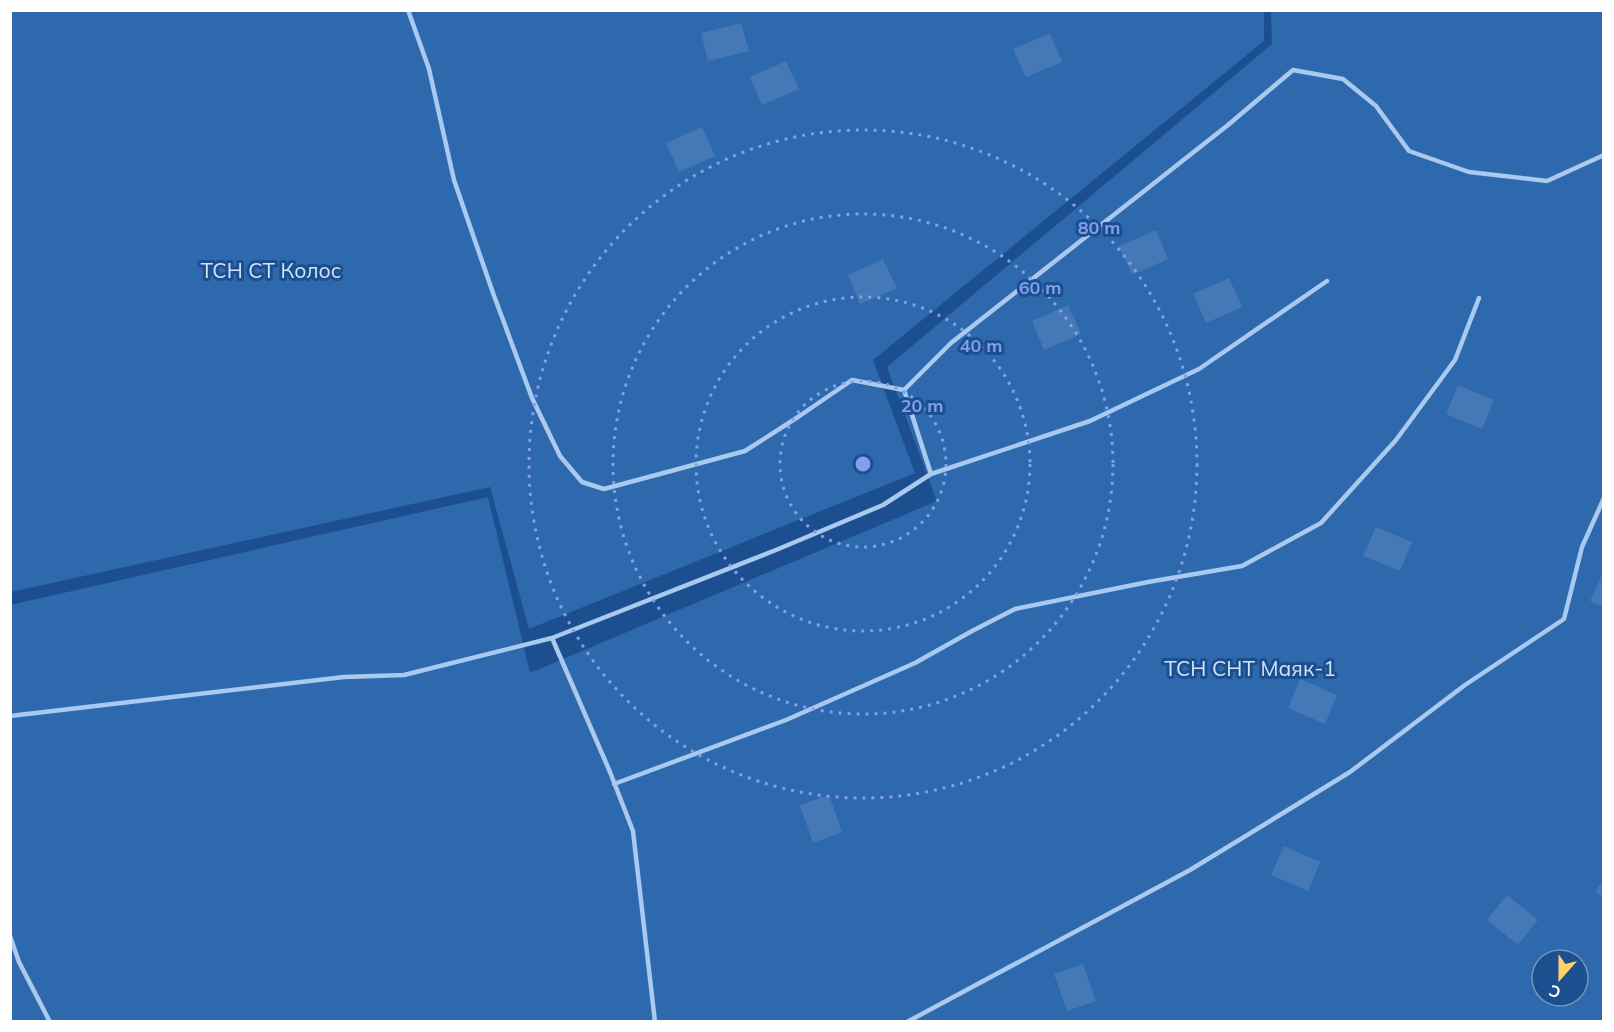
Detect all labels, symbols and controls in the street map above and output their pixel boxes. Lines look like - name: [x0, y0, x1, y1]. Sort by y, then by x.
- text: 80 m: [1078, 216, 1120, 239]
- park label: ТСН СТ Колос: [201, 257, 341, 283]
- text: 60 m: [1019, 276, 1061, 299]
- text: 40 m: [960, 334, 1002, 357]
- text: 20 m: [901, 394, 943, 417]
- centre of rings: [853, 454, 873, 474]
- park label: ТСН СНТ Маяк-1: [1164, 655, 1336, 681]
- north arrow: [1530, 948, 1590, 1008]
- text: С: [1546, 981, 1563, 1003]

